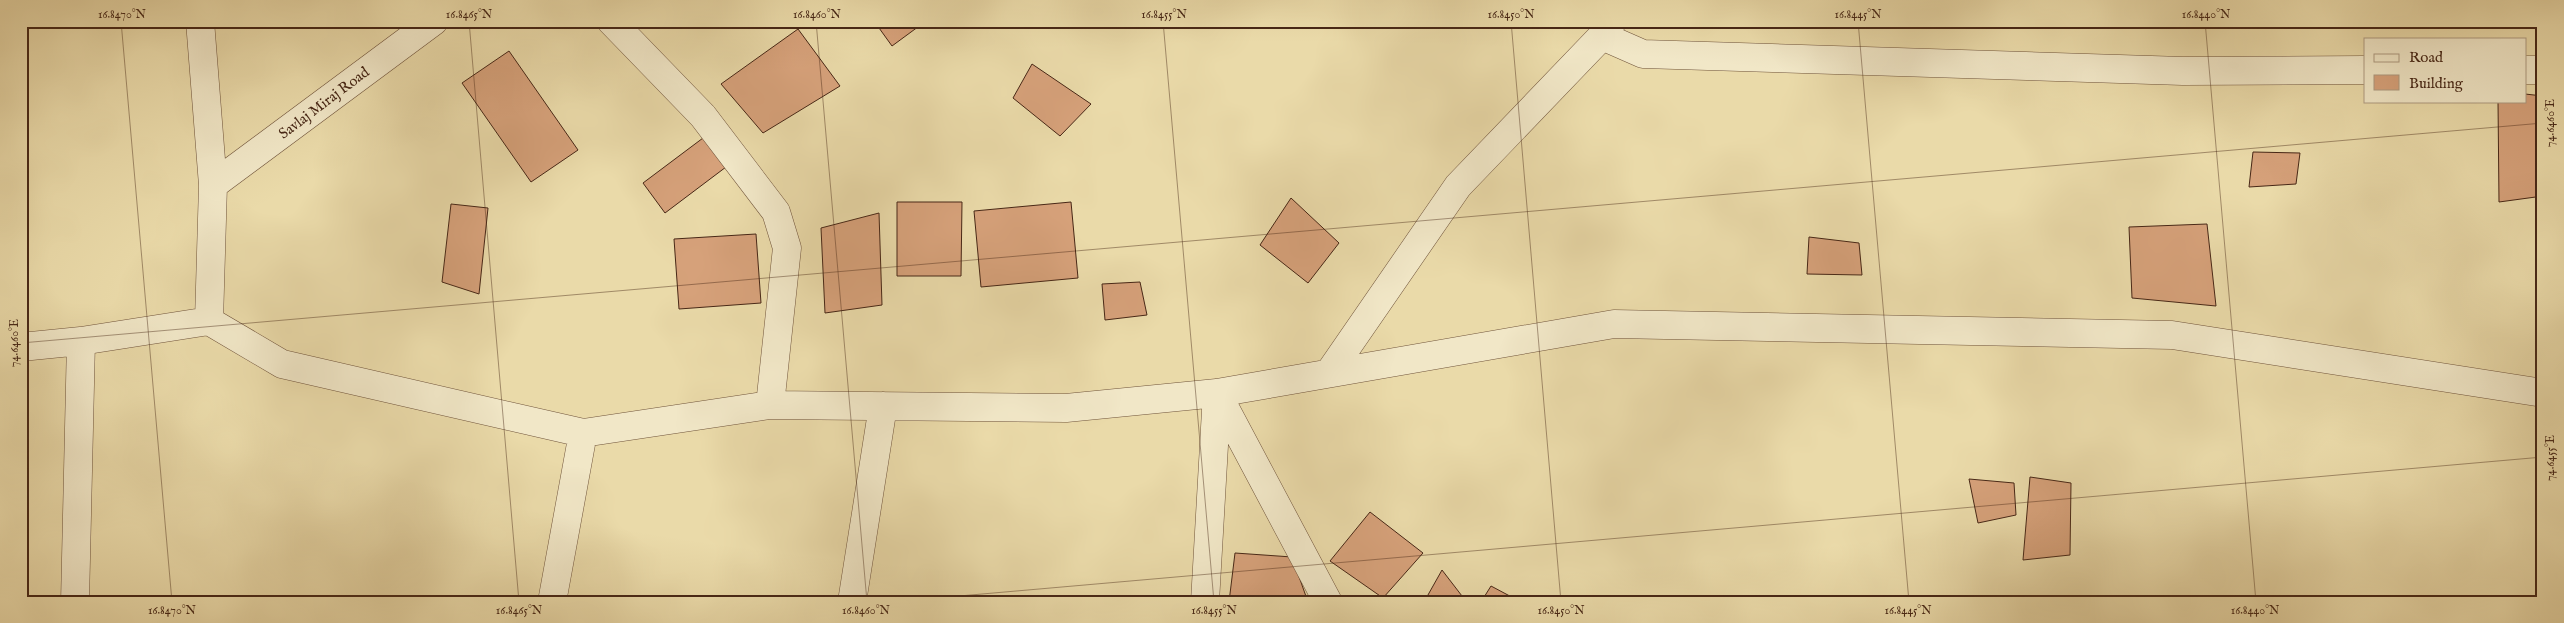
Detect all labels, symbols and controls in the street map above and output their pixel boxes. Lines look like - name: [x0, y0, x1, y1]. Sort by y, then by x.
- text: 16.8470°N: [98, 7, 147, 22]
- text: 16.8465°N: [446, 7, 493, 22]
- text: 16.8460°N: [793, 7, 842, 22]
- text: 16.8455°N: [1141, 7, 1187, 22]
- text: 16.8450°N: [1487, 7, 1535, 22]
- text: 16.8445°N: [1834, 7, 1882, 22]
- text: 16.8440°N: [2182, 7, 2231, 22]
- legend: [2364, 38, 2526, 102]
- text: Road: [2409, 48, 2444, 67]
- street label: Savlaj Miraj Road: [275, 62, 374, 143]
- text: Building: [2409, 74, 2464, 93]
- text: 74.6460°E: [2543, 99, 2558, 147]
- text: 74.6460°E: [7, 319, 22, 367]
- text: 74.6455°E: [2543, 435, 2558, 481]
- text: 16.8470°N: [148, 603, 197, 618]
- text: 16.8465°N: [496, 603, 543, 618]
- text: 16.8460°N: [842, 603, 891, 618]
- text: 16.8455°N: [1191, 603, 1237, 618]
- text: 16.8450°N: [1537, 603, 1585, 618]
- text: 16.8445°N: [1884, 603, 1932, 618]
- text: 16.8440°N: [2231, 603, 2280, 618]

